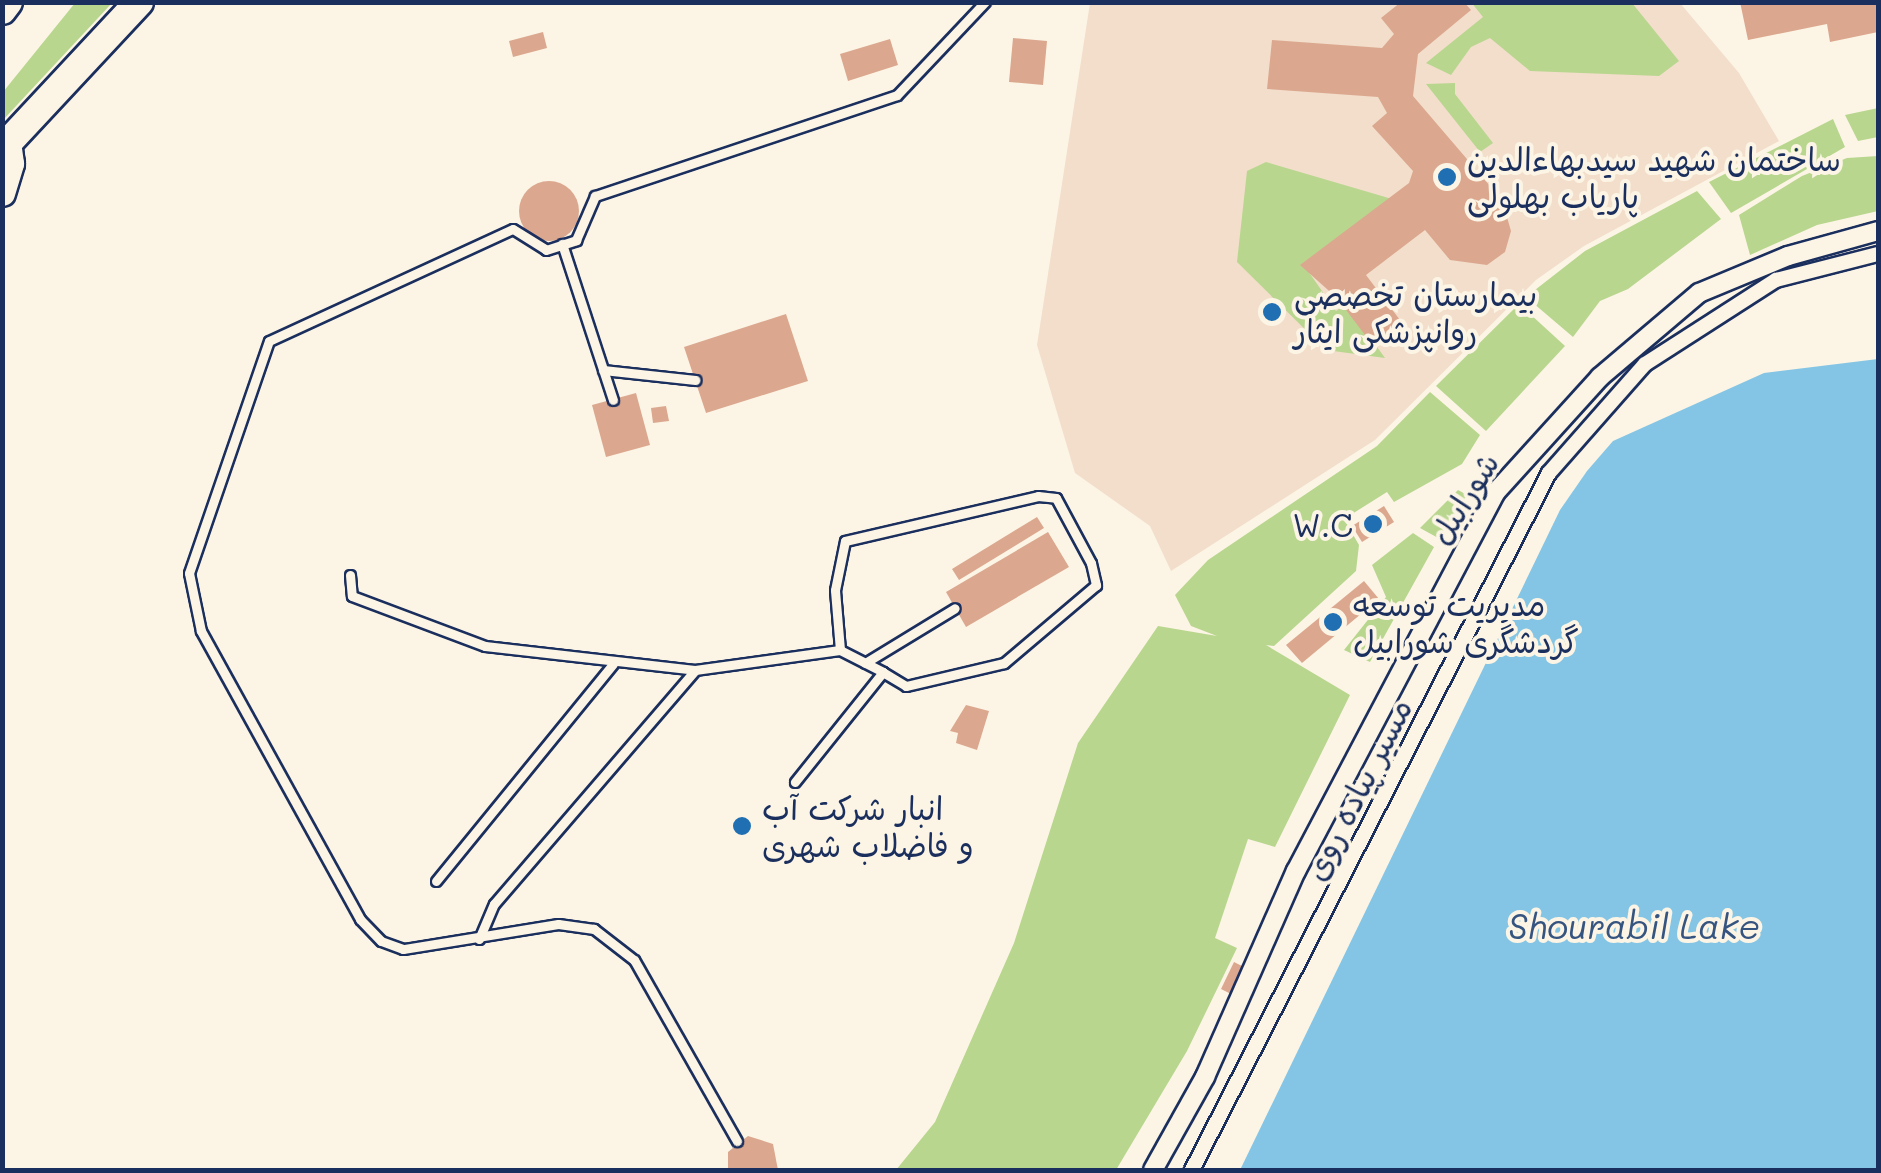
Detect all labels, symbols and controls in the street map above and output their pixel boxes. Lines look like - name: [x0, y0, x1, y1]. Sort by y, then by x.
- place label: ساختمان شهید سیدبهاءالدین پاریاب بهلولی: [1467, 140, 1841, 215]
- marker: ساختمان شهید سیدبهاءالدین پاریاب بهلولی: [1436, 166, 1458, 188]
- place label: بیمارستان تخصصی روانپزشکی ایثار: [1294, 275, 1537, 350]
- marker: بیمارستان تخصصی روانپزشکی ایثار: [1259, 299, 1285, 325]
- street label: شورابیل: [1420, 445, 1506, 551]
- place label: W.C: [1293, 505, 1353, 543]
- marker: W.C: [1362, 513, 1384, 535]
- place label: مدیریت توسعه گردشگری شورابیل: [1353, 585, 1579, 660]
- marker: مدیریت توسعه گردشگری شورابیل: [1322, 611, 1344, 633]
- street label: مسیر پیاده روی: [1295, 692, 1419, 886]
- place label: انبار شرکت آب و فاضلاب شهری: [762, 789, 974, 864]
- marker: انبار شرکت آب و فاضلاب شهری: [731, 815, 753, 837]
- water label: Shourabil Lake: [1508, 904, 1760, 946]

